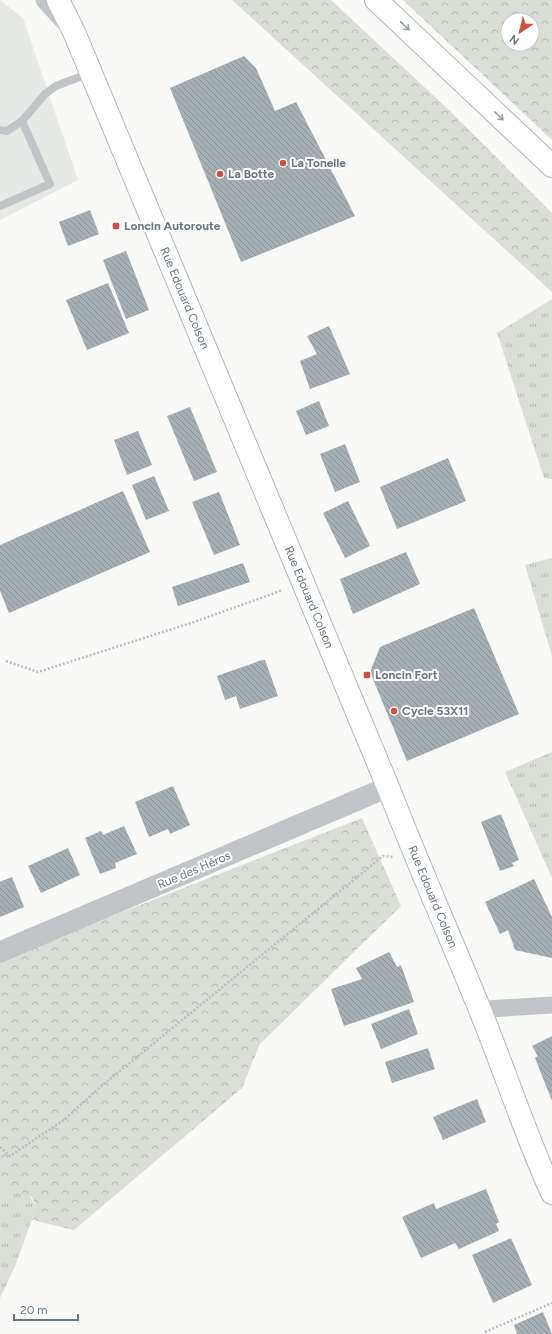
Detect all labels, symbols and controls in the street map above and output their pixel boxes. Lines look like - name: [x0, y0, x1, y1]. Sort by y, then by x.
- north arrow: [500, 12, 540, 52]
- one-way arrow: [400, 22, 410, 31]
- text: N: [507, 32, 522, 48]
- one-way arrow: [494, 111, 504, 121]
- place label: La Tonelle: [291, 156, 346, 170]
- marker: La Tonelle: [278, 158, 288, 168]
- place label: La Botte: [228, 167, 275, 181]
- marker: La Botte: [215, 169, 225, 179]
- place label: Loncin Autoroute: [124, 219, 221, 233]
- marker: Loncin Autoroute: [111, 221, 121, 231]
- street label: Rue Edouard Colson: [157, 245, 212, 352]
- street label: Rue Edouard Colson: [282, 544, 337, 651]
- place label: Loncin Fort: [375, 668, 438, 682]
- marker: Loncin Fort: [362, 670, 372, 680]
- place label: Cycle 53X11: [402, 704, 468, 718]
- marker: Cycle 53X11: [389, 706, 399, 716]
- street label: Rue Edouard Colson: [405, 844, 461, 950]
- street label: Rue des Héros: [155, 848, 233, 892]
- scale bar: [14, 1296, 78, 1322]
- text: 20 m: [20, 1303, 48, 1317]

